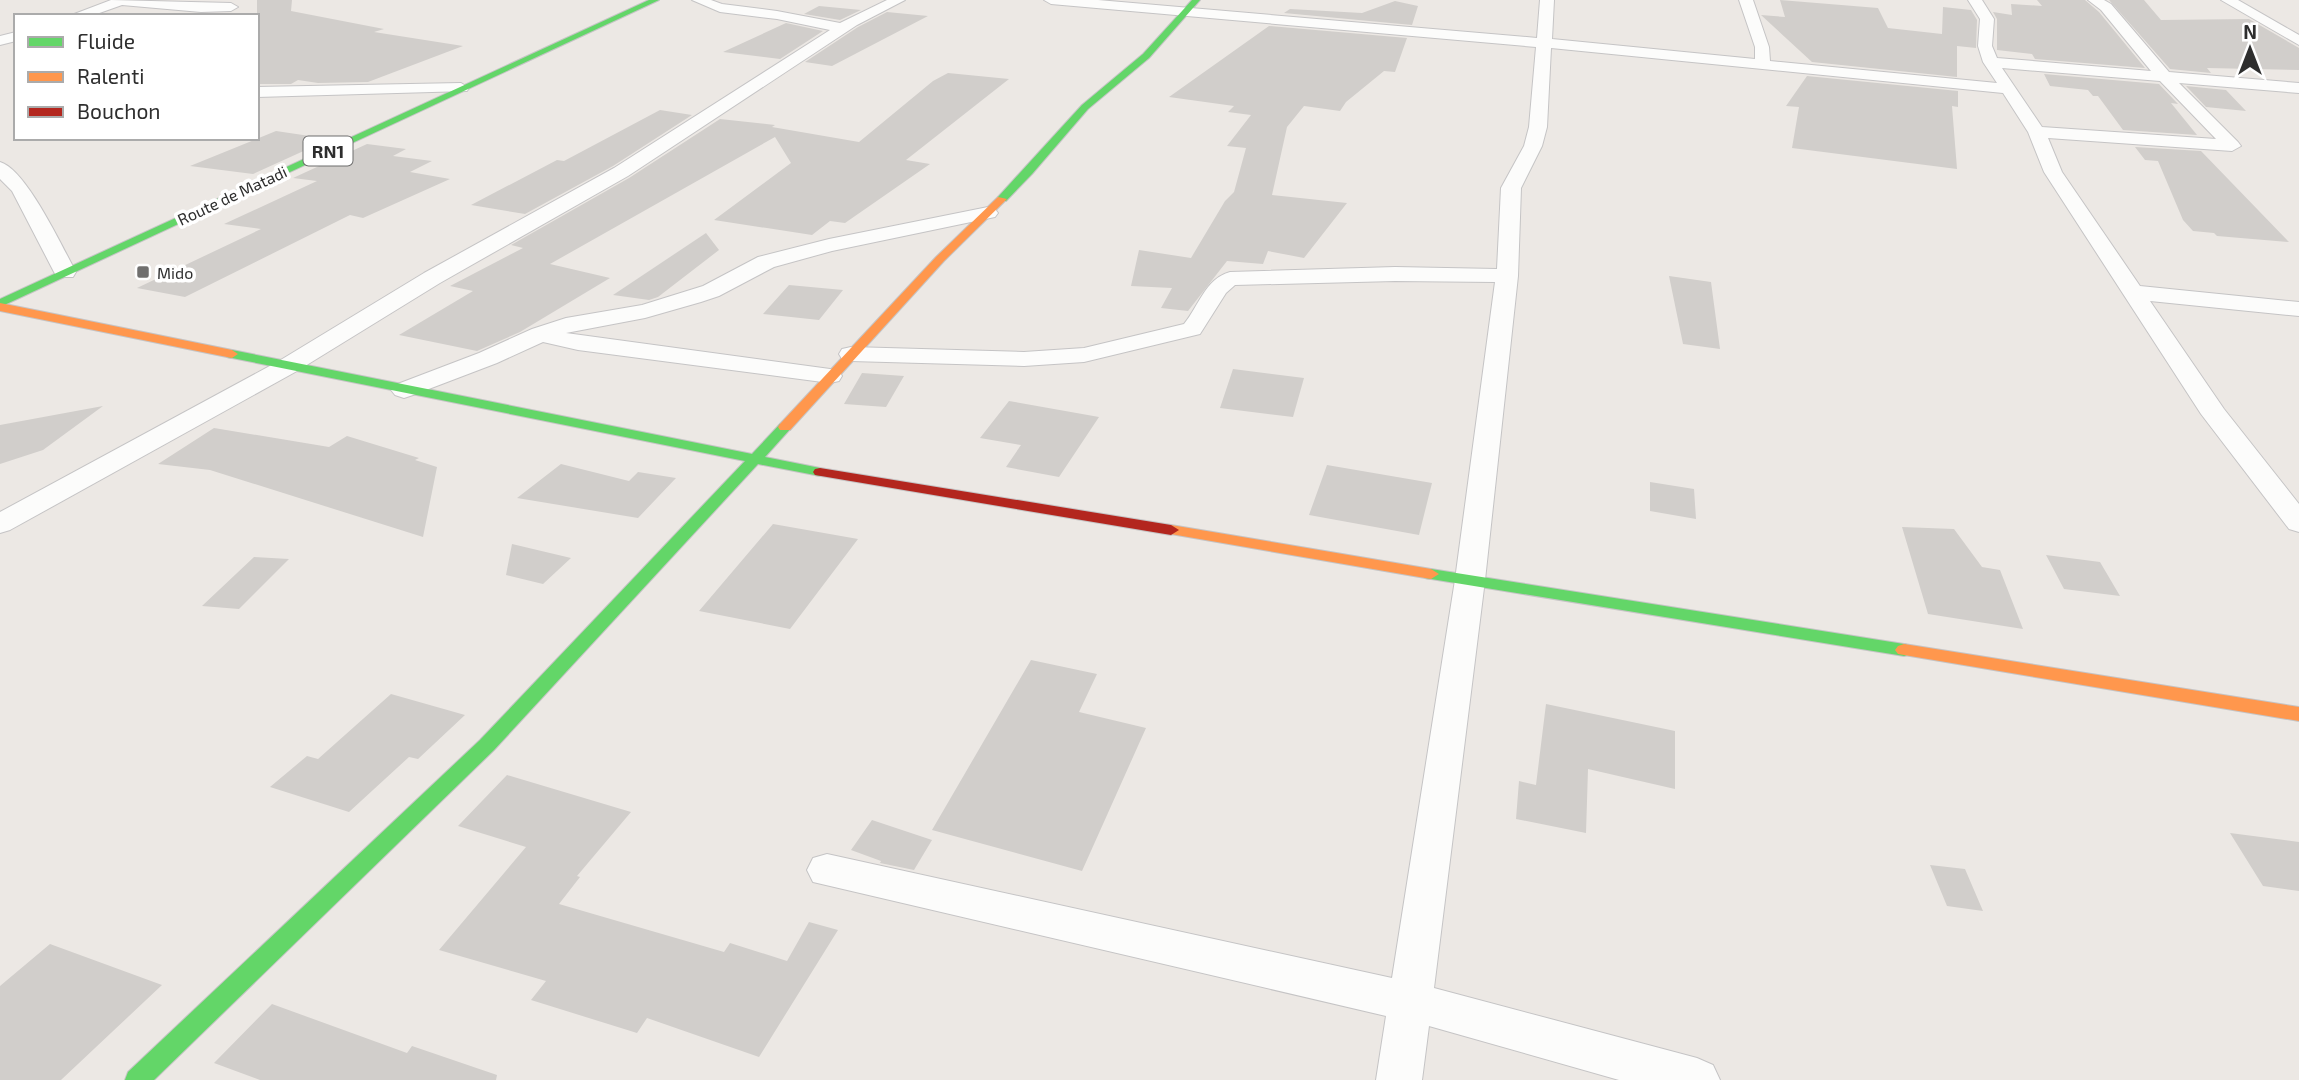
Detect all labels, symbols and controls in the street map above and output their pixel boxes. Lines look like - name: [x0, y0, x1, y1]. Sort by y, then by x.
- legend: [14, 14, 259, 140]
- north arrow: [2215, 14, 2285, 84]
- text: N: [2243, 20, 2257, 43]
- text: Fluide: [77, 28, 135, 53]
- text: Ralenti: [77, 63, 144, 88]
- text: Bouchon: [77, 98, 161, 123]
- road number: RN1: [304, 136, 352, 166]
- street label: Route de Matadi: [174, 161, 290, 229]
- place label: Mido: [157, 263, 193, 282]
- marker: Mido: [135, 264, 151, 280]

